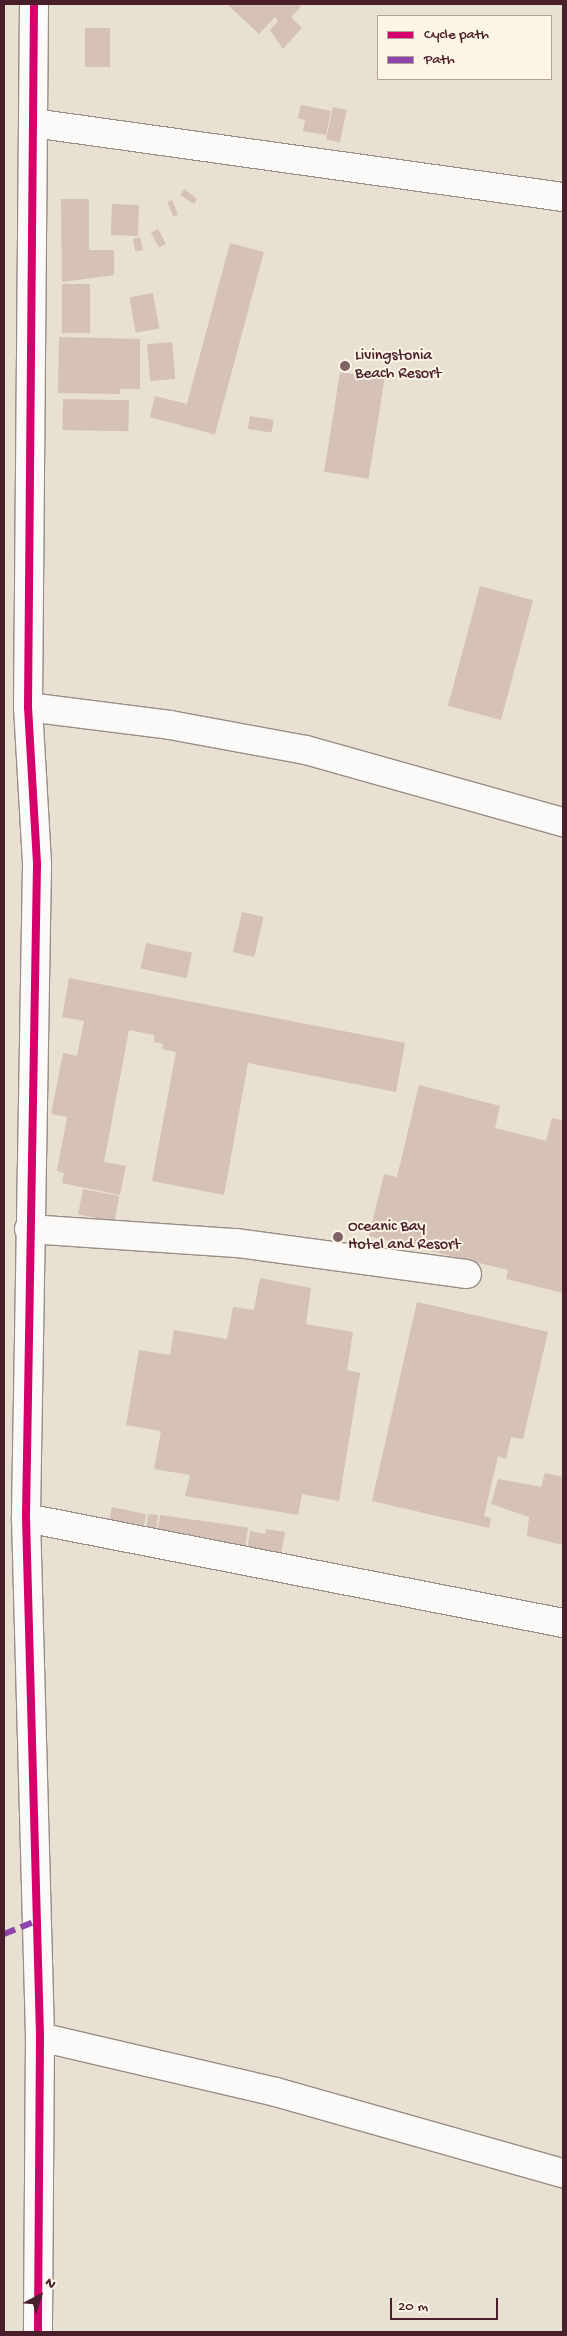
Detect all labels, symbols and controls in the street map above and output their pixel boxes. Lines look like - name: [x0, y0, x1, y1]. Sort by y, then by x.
- legend: [377, 15, 552, 80]
- text: Cycle path: [424, 26, 489, 44]
- text: Path: [424, 51, 455, 69]
- place label: Livingstonia Beach Resort: [355, 347, 441, 385]
- marker: Livingstonia Beach Resort: [339, 360, 351, 372]
- place label: Oceanic Bay Hotel and Resort: [348, 1218, 460, 1256]
- marker: Oceanic Bay Hotel and Resort: [332, 1231, 344, 1243]
- north arrow: [15, 2271, 65, 2321]
- text: N: [41, 2275, 59, 2294]
- scale bar: [392, 2288, 500, 2320]
- text: 20 m: [398, 2298, 428, 2316]

